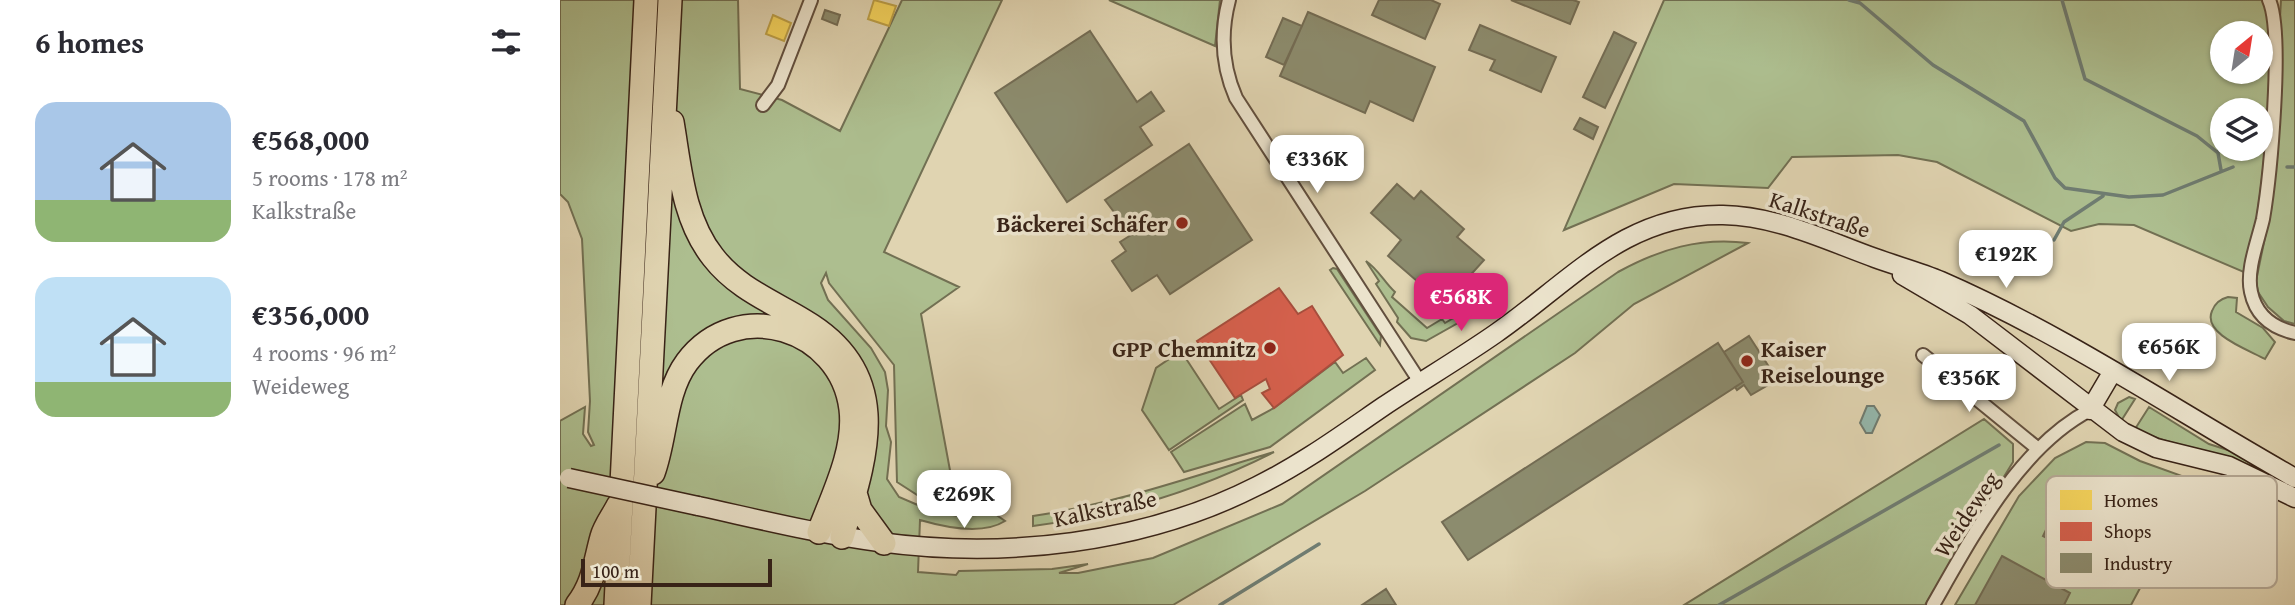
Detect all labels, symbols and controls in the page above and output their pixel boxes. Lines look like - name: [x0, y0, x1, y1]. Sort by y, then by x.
- text: 6 homes: [35, 20, 144, 64]
- north arrow: [2210, 21, 2273, 84]
- map controls: [2210, 21, 2273, 161]
- icon: filters: [487, 23, 525, 61]
- button: layers: [2210, 98, 2273, 161]
- text: €568,000: [252, 117, 369, 161]
- icon: home: [91, 130, 175, 214]
- pin: €336K: [1268, 136, 1366, 195]
- text: €336K: [1286, 141, 1348, 174]
- text: 5 rooms · 178 m²: [252, 161, 407, 194]
- street label: Kalkstraße: [1765, 182, 1875, 246]
- text: Kalkstraße: [252, 194, 356, 227]
- place label: Bäckerei Schäfer: [996, 207, 1168, 240]
- marker: Bäckerei Schäfer: [1174, 215, 1190, 231]
- pin: €192K: [1957, 230, 2055, 290]
- text: €192K: [1975, 236, 2037, 269]
- pin: €568K: [1412, 274, 1510, 333]
- text: €568K: [1430, 279, 1492, 312]
- text: €356,000: [252, 292, 369, 336]
- icon: home: [91, 305, 175, 389]
- pin: €656K: [2120, 324, 2218, 383]
- text: €656K: [2138, 329, 2200, 362]
- place label: GPP Chemnitz: [1112, 332, 1256, 365]
- place label: Kaiser Reiselounge: [1761, 332, 1884, 391]
- text: 4 rooms · 96 m²: [252, 336, 396, 369]
- marker: GPP Chemnitz: [1262, 340, 1278, 356]
- marker: Kaiser Reiselounge: [1739, 353, 1755, 369]
- pin: €356K: [1920, 354, 2018, 414]
- text: €356K: [1938, 360, 2000, 393]
- text: Weideweg: [252, 369, 349, 402]
- street label: Weideweg: [1925, 464, 2007, 563]
- pin: €269K: [915, 470, 1013, 530]
- text: €269K: [933, 476, 995, 509]
- legend: [2046, 476, 2277, 588]
- street label: Kalkstraße: [1051, 481, 1159, 535]
- text: Homes: [2104, 486, 2158, 514]
- text: Shops: [2104, 517, 2151, 545]
- text: Industry: [2104, 549, 2173, 577]
- scale bar: [581, 556, 772, 588]
- text: 100 m: [592, 557, 639, 585]

